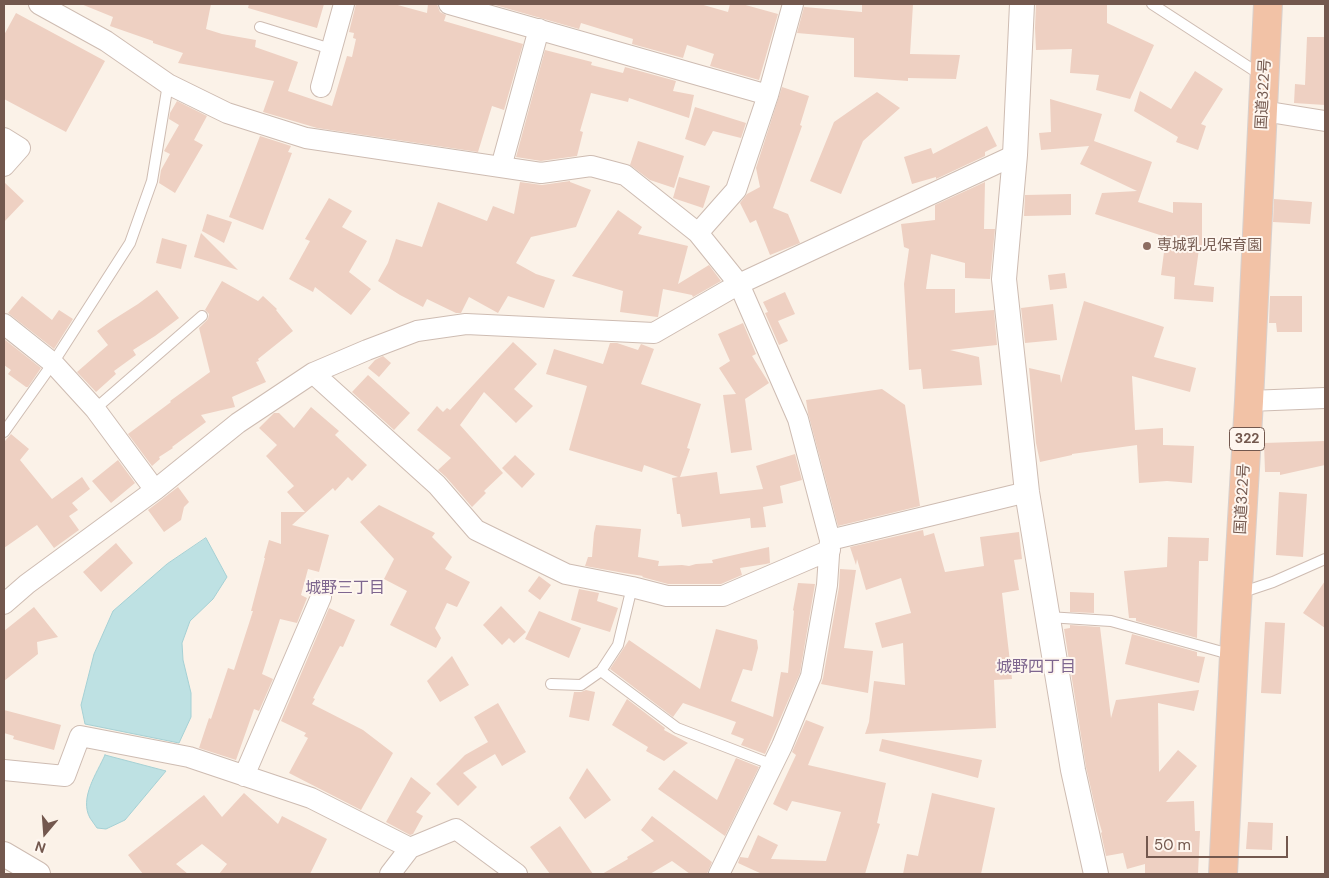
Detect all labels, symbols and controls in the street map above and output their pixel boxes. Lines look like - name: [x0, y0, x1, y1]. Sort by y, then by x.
- street label: 国道322号: [1253, 58, 1275, 130]
- place label: 専城乳児保育園: [1157, 237, 1262, 255]
- marker: 専城乳児保育園: [1141, 240, 1153, 252]
- road number: 322: [1230, 428, 1264, 450]
- street label: 国道322号: [1232, 463, 1254, 535]
- district label: 城野三丁目: [305, 579, 385, 599]
- district label: 城野四丁目: [996, 658, 1076, 678]
- north arrow: [20, 808, 70, 858]
- scale bar: [1149, 826, 1292, 858]
- text: 50 m: [1154, 835, 1191, 855]
- text: N: [33, 837, 48, 857]

